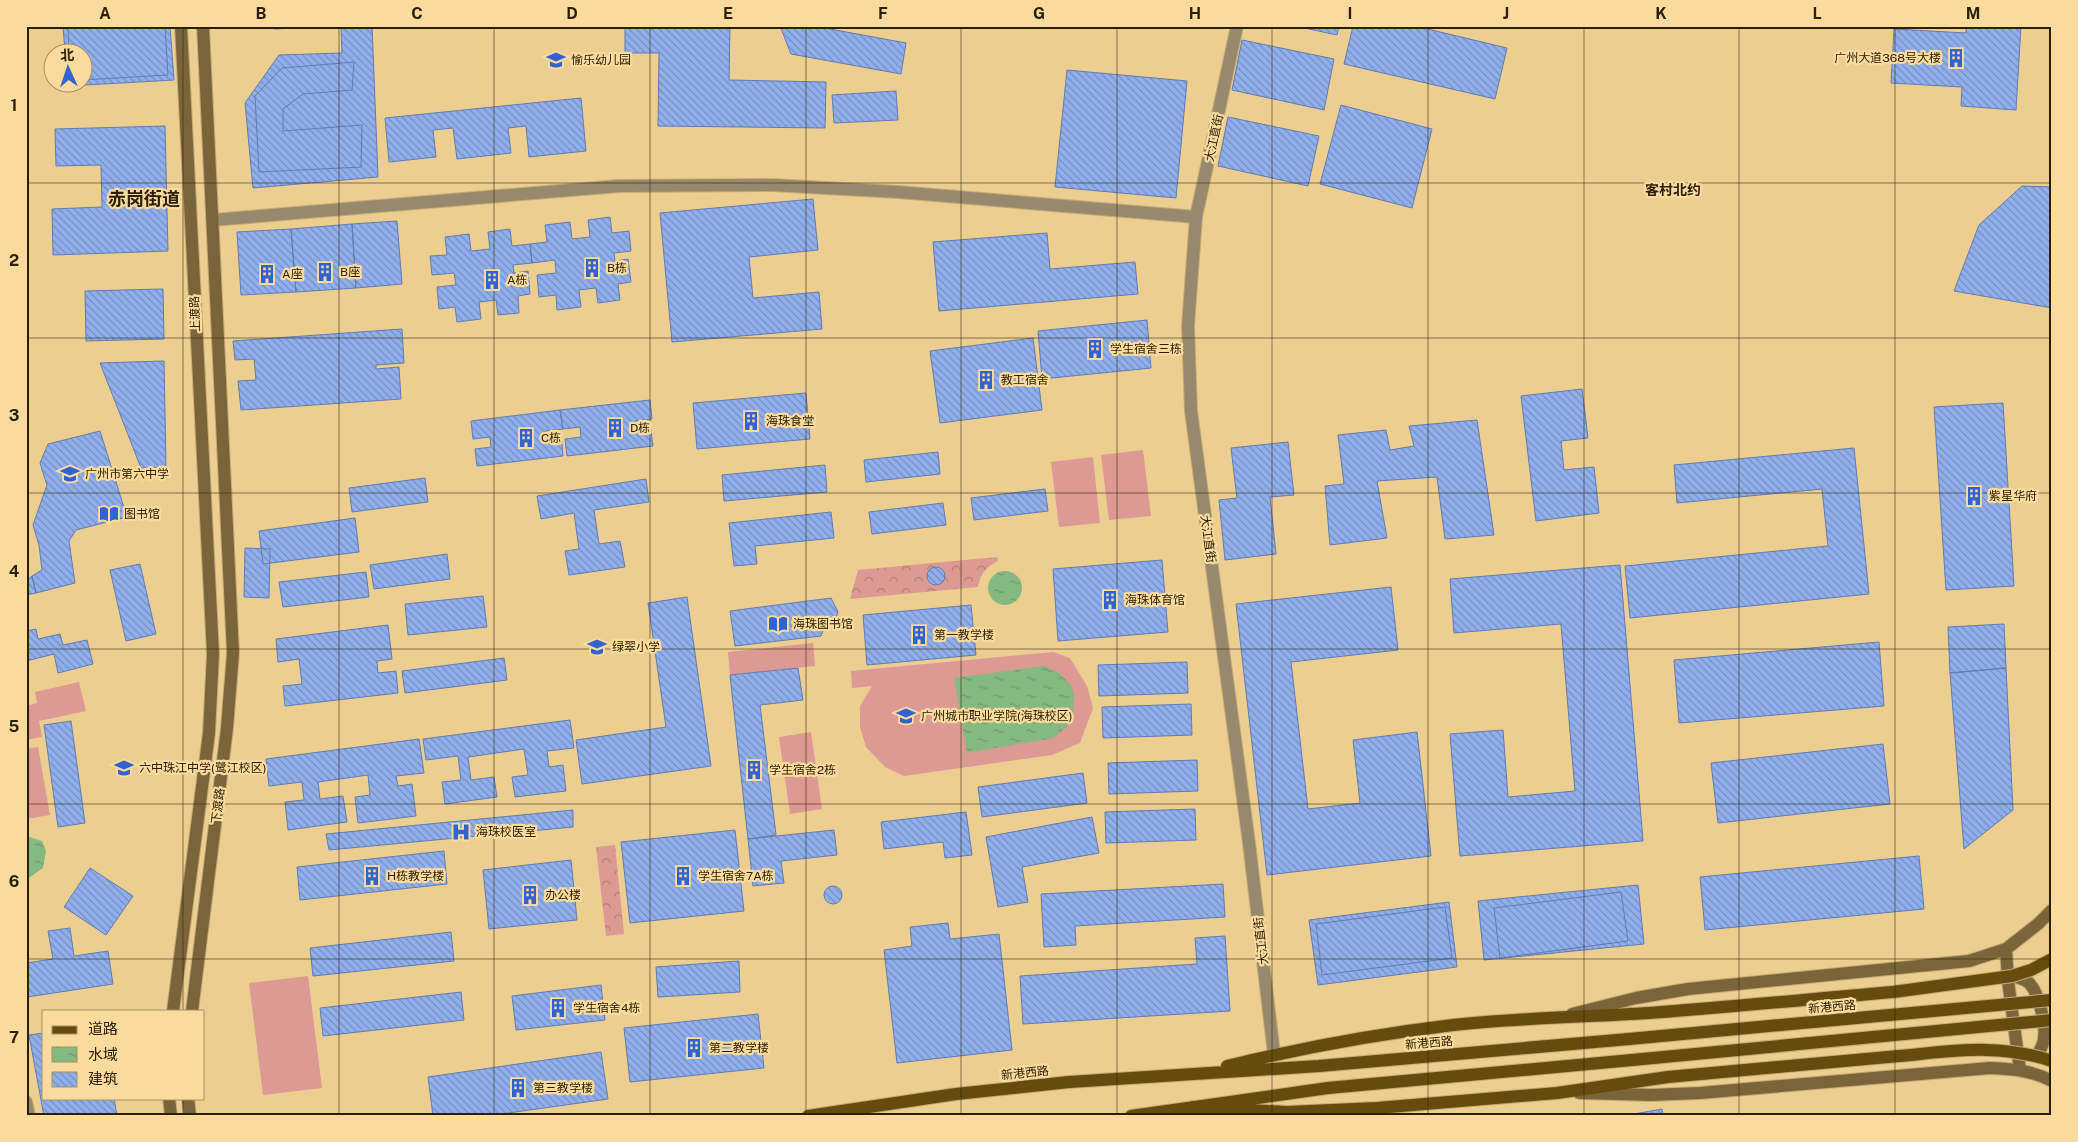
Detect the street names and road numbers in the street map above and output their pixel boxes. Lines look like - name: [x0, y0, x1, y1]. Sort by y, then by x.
- street label: 大江直街: [1202, 113, 1226, 163]
- street label: 上渡路: [187, 296, 203, 332]
- street label: 大江直街: [1198, 514, 1218, 564]
- street label: 下渡路: [209, 787, 227, 825]
- street label: 大江直街: [1251, 916, 1271, 966]
- street label: 新港西路: [1807, 998, 1857, 1016]
- street label: 新港西路: [1404, 1034, 1454, 1052]
- street label: 新港西路: [1000, 1064, 1050, 1082]

